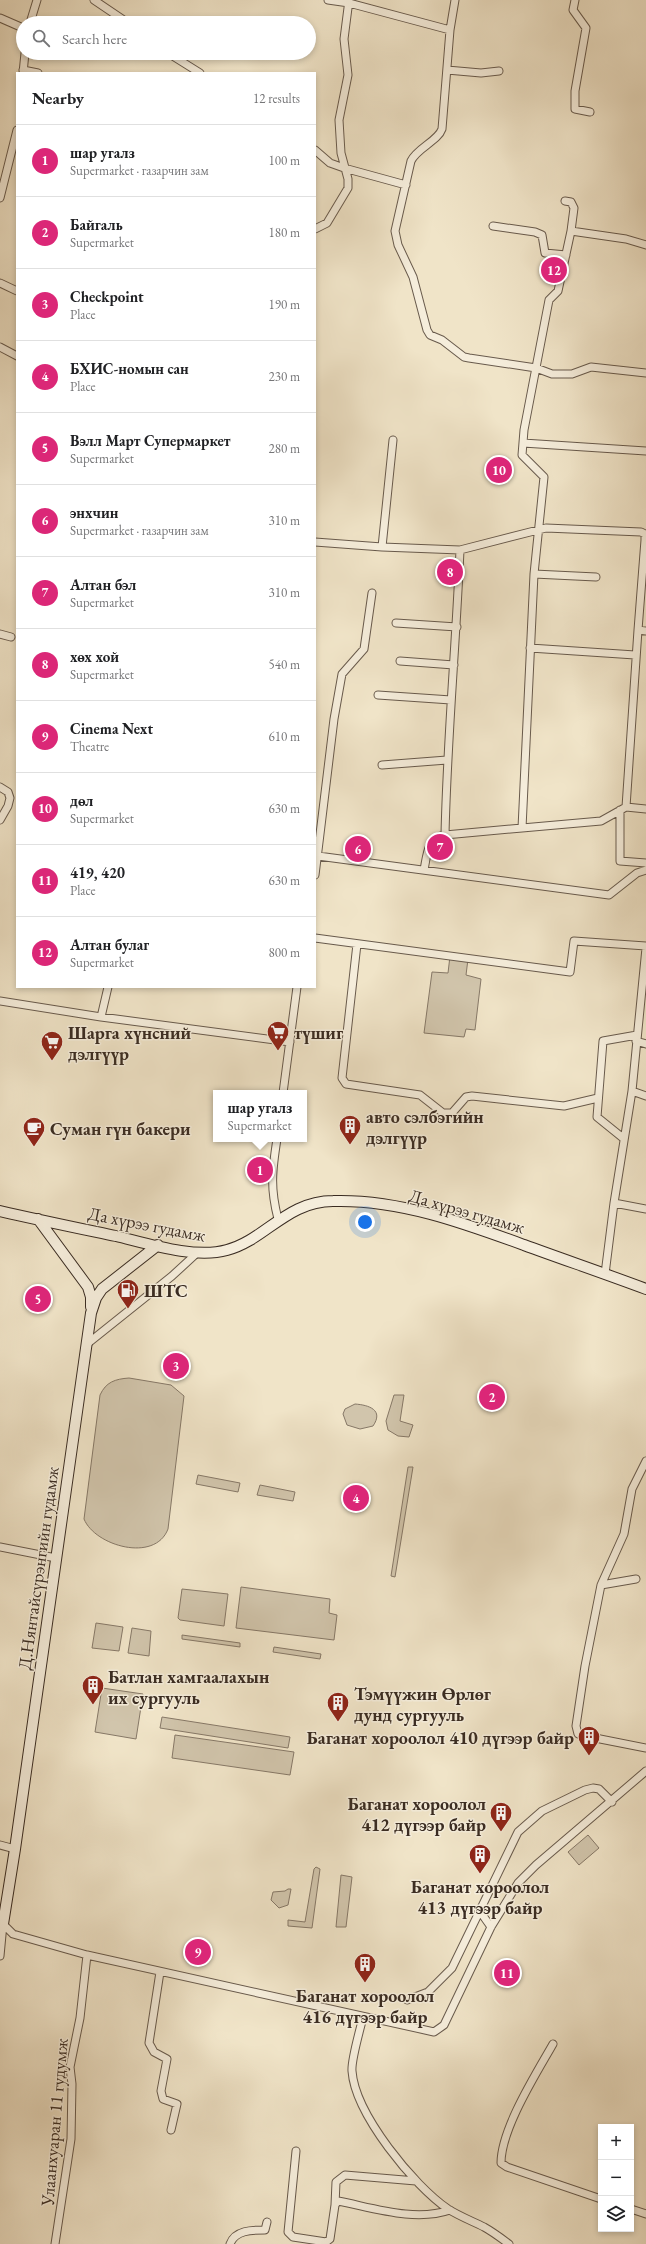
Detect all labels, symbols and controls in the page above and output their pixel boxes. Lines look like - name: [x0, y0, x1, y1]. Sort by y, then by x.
- search box: [16, 16, 316, 60]
- icon: search: [30, 27, 52, 49]
- text: Search here: [62, 29, 127, 48]
- text: Nearby: [32, 87, 84, 109]
- text: 12 results: [253, 90, 300, 107]
- text: шар угалз: [70, 143, 135, 162]
- text: 1: [42, 152, 48, 169]
- text: 100 m: [269, 152, 300, 169]
- text: Supermarket · газарчин зам: [70, 162, 209, 179]
- text: Байгаль: [70, 215, 123, 234]
- text: 2: [42, 224, 48, 241]
- text: 180 m: [269, 224, 300, 241]
- text: Supermarket: [70, 234, 134, 251]
- pin: 12: [541, 255, 567, 285]
- text: Checkpoint: [70, 287, 144, 306]
- text: 3: [42, 296, 48, 313]
- text: 190 m: [269, 296, 300, 313]
- text: Place: [70, 306, 96, 323]
- text: БХИС-номын сан: [70, 359, 189, 378]
- text: 4: [42, 368, 48, 385]
- text: 230 m: [269, 368, 300, 385]
- text: Place: [70, 378, 96, 395]
- text: Вэлл Март Супермаркет: [70, 431, 230, 450]
- text: 5: [42, 440, 48, 457]
- text: 280 m: [269, 440, 300, 457]
- text: Supermarket: [70, 450, 134, 467]
- pin: 10: [486, 455, 512, 485]
- text: энхчин: [70, 503, 119, 522]
- text: 6: [42, 512, 48, 529]
- text: 310 m: [269, 512, 300, 529]
- text: Supermarket · газарчин зам: [70, 522, 209, 539]
- pin: 8: [437, 557, 463, 587]
- text: Алтан бэл: [70, 575, 136, 594]
- text: 7: [42, 584, 48, 601]
- text: 310 m: [269, 584, 300, 601]
- text: Supermarket: [70, 594, 134, 611]
- text: хөх хой: [70, 647, 119, 666]
- text: 8: [42, 656, 48, 673]
- text: 540 m: [269, 656, 300, 673]
- text: Supermarket: [70, 666, 134, 683]
- text: Cinema Next: [70, 719, 153, 738]
- text: 9: [42, 728, 48, 745]
- text: 610 m: [269, 728, 300, 745]
- text: Theatre: [70, 738, 109, 755]
- text: дөл: [70, 791, 93, 810]
- text: 10: [38, 800, 52, 817]
- text: 630 m: [269, 800, 300, 817]
- text: Supermarket: [70, 810, 134, 827]
- pin: 7: [427, 832, 453, 862]
- pin: 6: [345, 834, 371, 864]
- text: 419, 420: [70, 863, 125, 882]
- text: 11: [38, 872, 52, 889]
- text: 630 m: [269, 872, 300, 889]
- text: Place: [70, 882, 96, 899]
- text: Алтан булаг: [70, 935, 149, 954]
- text: 12: [38, 944, 52, 961]
- text: 800 m: [269, 944, 300, 961]
- text: Supermarket: [70, 954, 134, 971]
- supermarket icon: түшиг: [265, 1019, 291, 1052]
- place label: Шарга хүнсний дэлгүүр: [68, 1021, 192, 1065]
- place label: түшиг: [294, 1021, 343, 1044]
- supermarket icon: Шарга хүнсний дэлгүүр: [39, 1029, 65, 1062]
- popup: [213, 1090, 307, 1142]
- text: шар угалз: [228, 1098, 292, 1117]
- place label: авто сэлбэгийн дэлгүүр: [366, 1105, 484, 1149]
- building icon: авто сэлбэгийн дэлгүүр: [337, 1113, 363, 1146]
- cafe icon: Суман гүн бакери: [21, 1115, 47, 1148]
- place label: Суман гүн бакери: [50, 1117, 191, 1140]
- text: Supermarket: [228, 1117, 292, 1134]
- pin: 1: [247, 1155, 273, 1185]
- street label: Да хүрээ гудамж: [407, 1184, 528, 1239]
- street label: Да хүрээ гудамж: [86, 1201, 208, 1247]
- your location: [355, 1212, 375, 1232]
- fuel station icon: ШТС: [115, 1277, 141, 1310]
- place label: ШТС: [144, 1279, 188, 1302]
- pin: 5: [25, 1284, 51, 1314]
- pin: 3: [163, 1351, 189, 1381]
- pin: 2: [479, 1382, 505, 1412]
- street label: Д.Нянтайсүрэнгийн гудамж: [12, 1465, 64, 1671]
- pin: 4: [343, 1483, 369, 1513]
- place label: Батлан хамгаалахын их сургууль: [108, 1665, 270, 1709]
- building icon: Батлан хамгаалахын их сургууль: [80, 1673, 106, 1706]
- place label: Тэмүүжин Өрлөг дунд сургууль: [354, 1682, 491, 1726]
- building icon: Тэмүүжин Өрлөг дунд сургууль: [325, 1690, 351, 1723]
- building icon: Баганат хороолол 410 дүгээр байр: [576, 1724, 602, 1757]
- place label: Баганат хороолол 410 дүгээр байр: [306, 1726, 574, 1749]
- place label: Баганат хороолол 412 дүгээр байр: [348, 1792, 486, 1836]
- building icon: Баганат хороолол 412 дүгээр байр: [488, 1800, 514, 1833]
- building icon: Баганат хороолол 413 дүгээр байр: [467, 1842, 493, 1875]
- place label: Баганат хороолол 413 дүгээр байр: [411, 1875, 549, 1919]
- pin: 9: [185, 1937, 211, 1967]
- building icon: Баганат хороолол 416 дүгээр байр: [352, 1951, 378, 1984]
- pin: 11: [494, 1958, 520, 1988]
- place label: Баганат хороолол 416 дүгээр байр: [296, 1984, 434, 2028]
- street label: Улаанхуаран 11 гудумж: [35, 2037, 73, 2208]
- map controls: [598, 2124, 634, 2232]
- button: +: [598, 2124, 634, 2160]
- button: −: [598, 2160, 634, 2196]
- button: layers: [598, 2196, 634, 2232]

